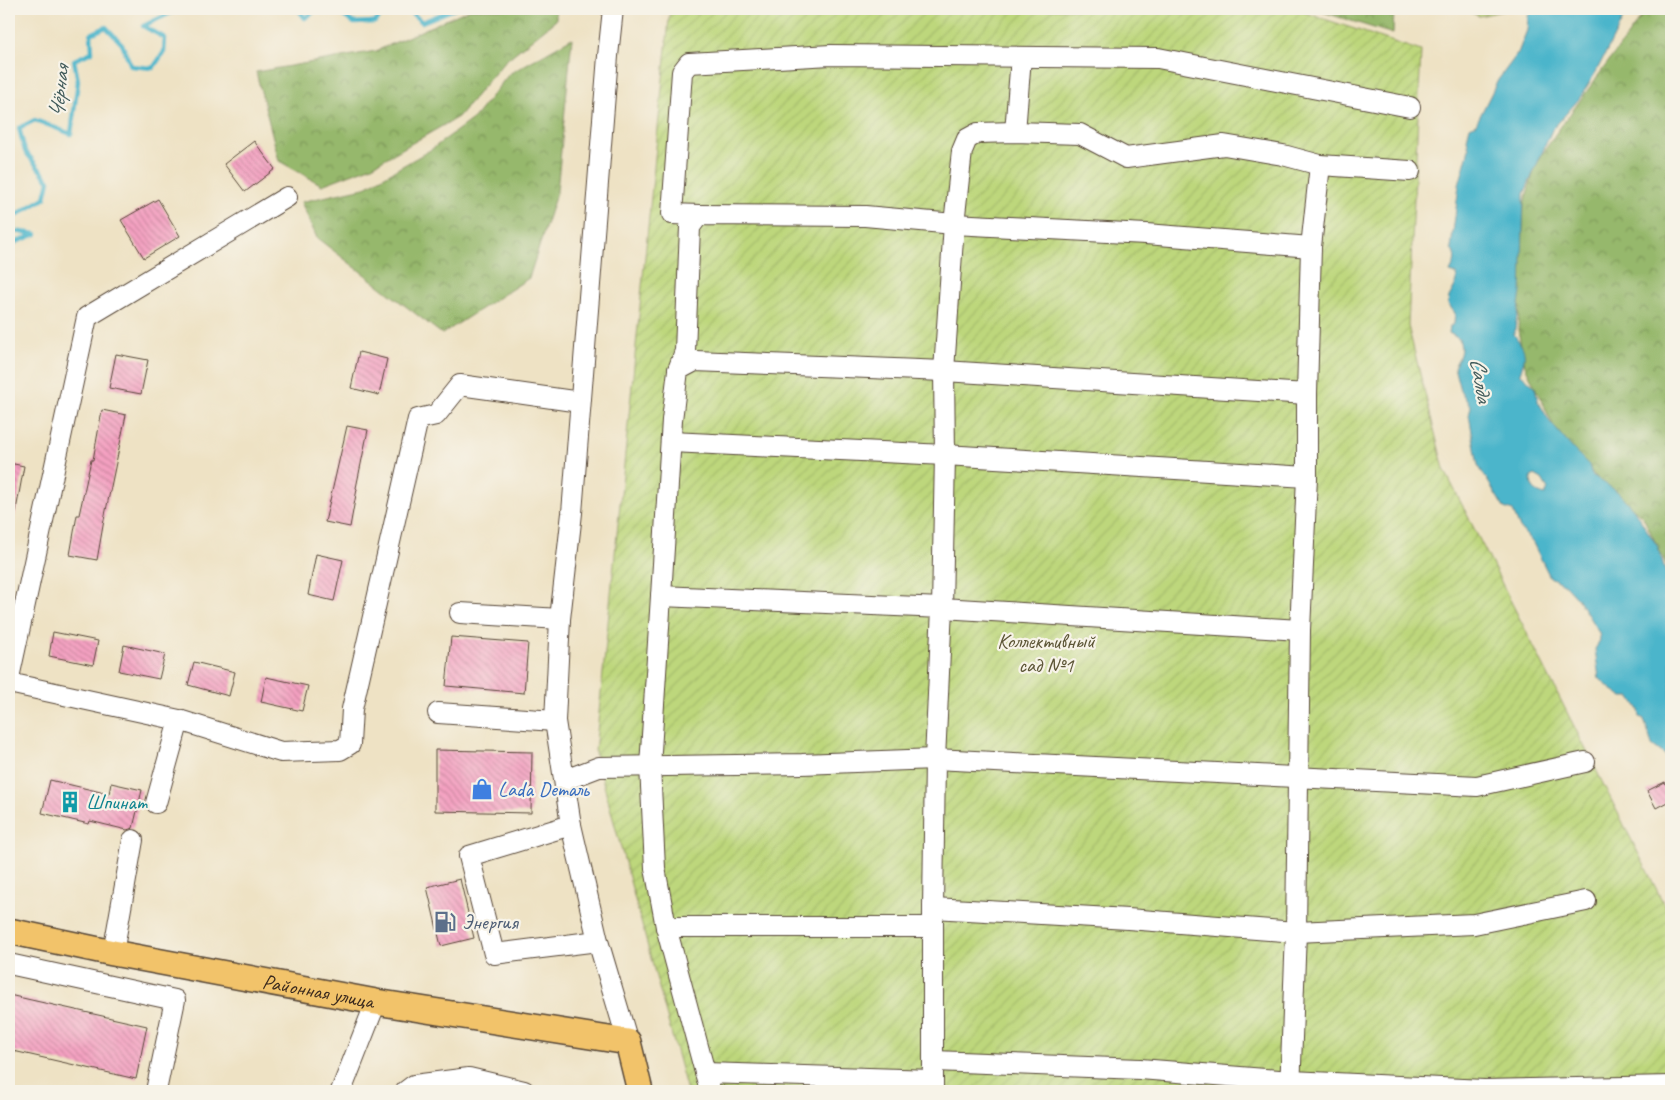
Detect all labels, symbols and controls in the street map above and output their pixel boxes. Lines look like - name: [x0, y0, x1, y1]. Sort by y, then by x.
- water label: Чёрная: [42, 60, 76, 119]
- water label: Салда: [1464, 356, 1499, 406]
- park label: Коллективный сад №1: [997, 628, 1096, 678]
- shop icon: Lada Dеталь: [469, 776, 495, 802]
- place label: Lada Dеталь: [498, 776, 590, 802]
- building icon: Шпинат: [57, 789, 83, 815]
- place label: Шпинат: [86, 789, 149, 815]
- fuel station icon: Энергия: [432, 909, 458, 935]
- place label: Энергия: [462, 909, 519, 935]
- street label: Районная улица: [261, 968, 378, 1015]

